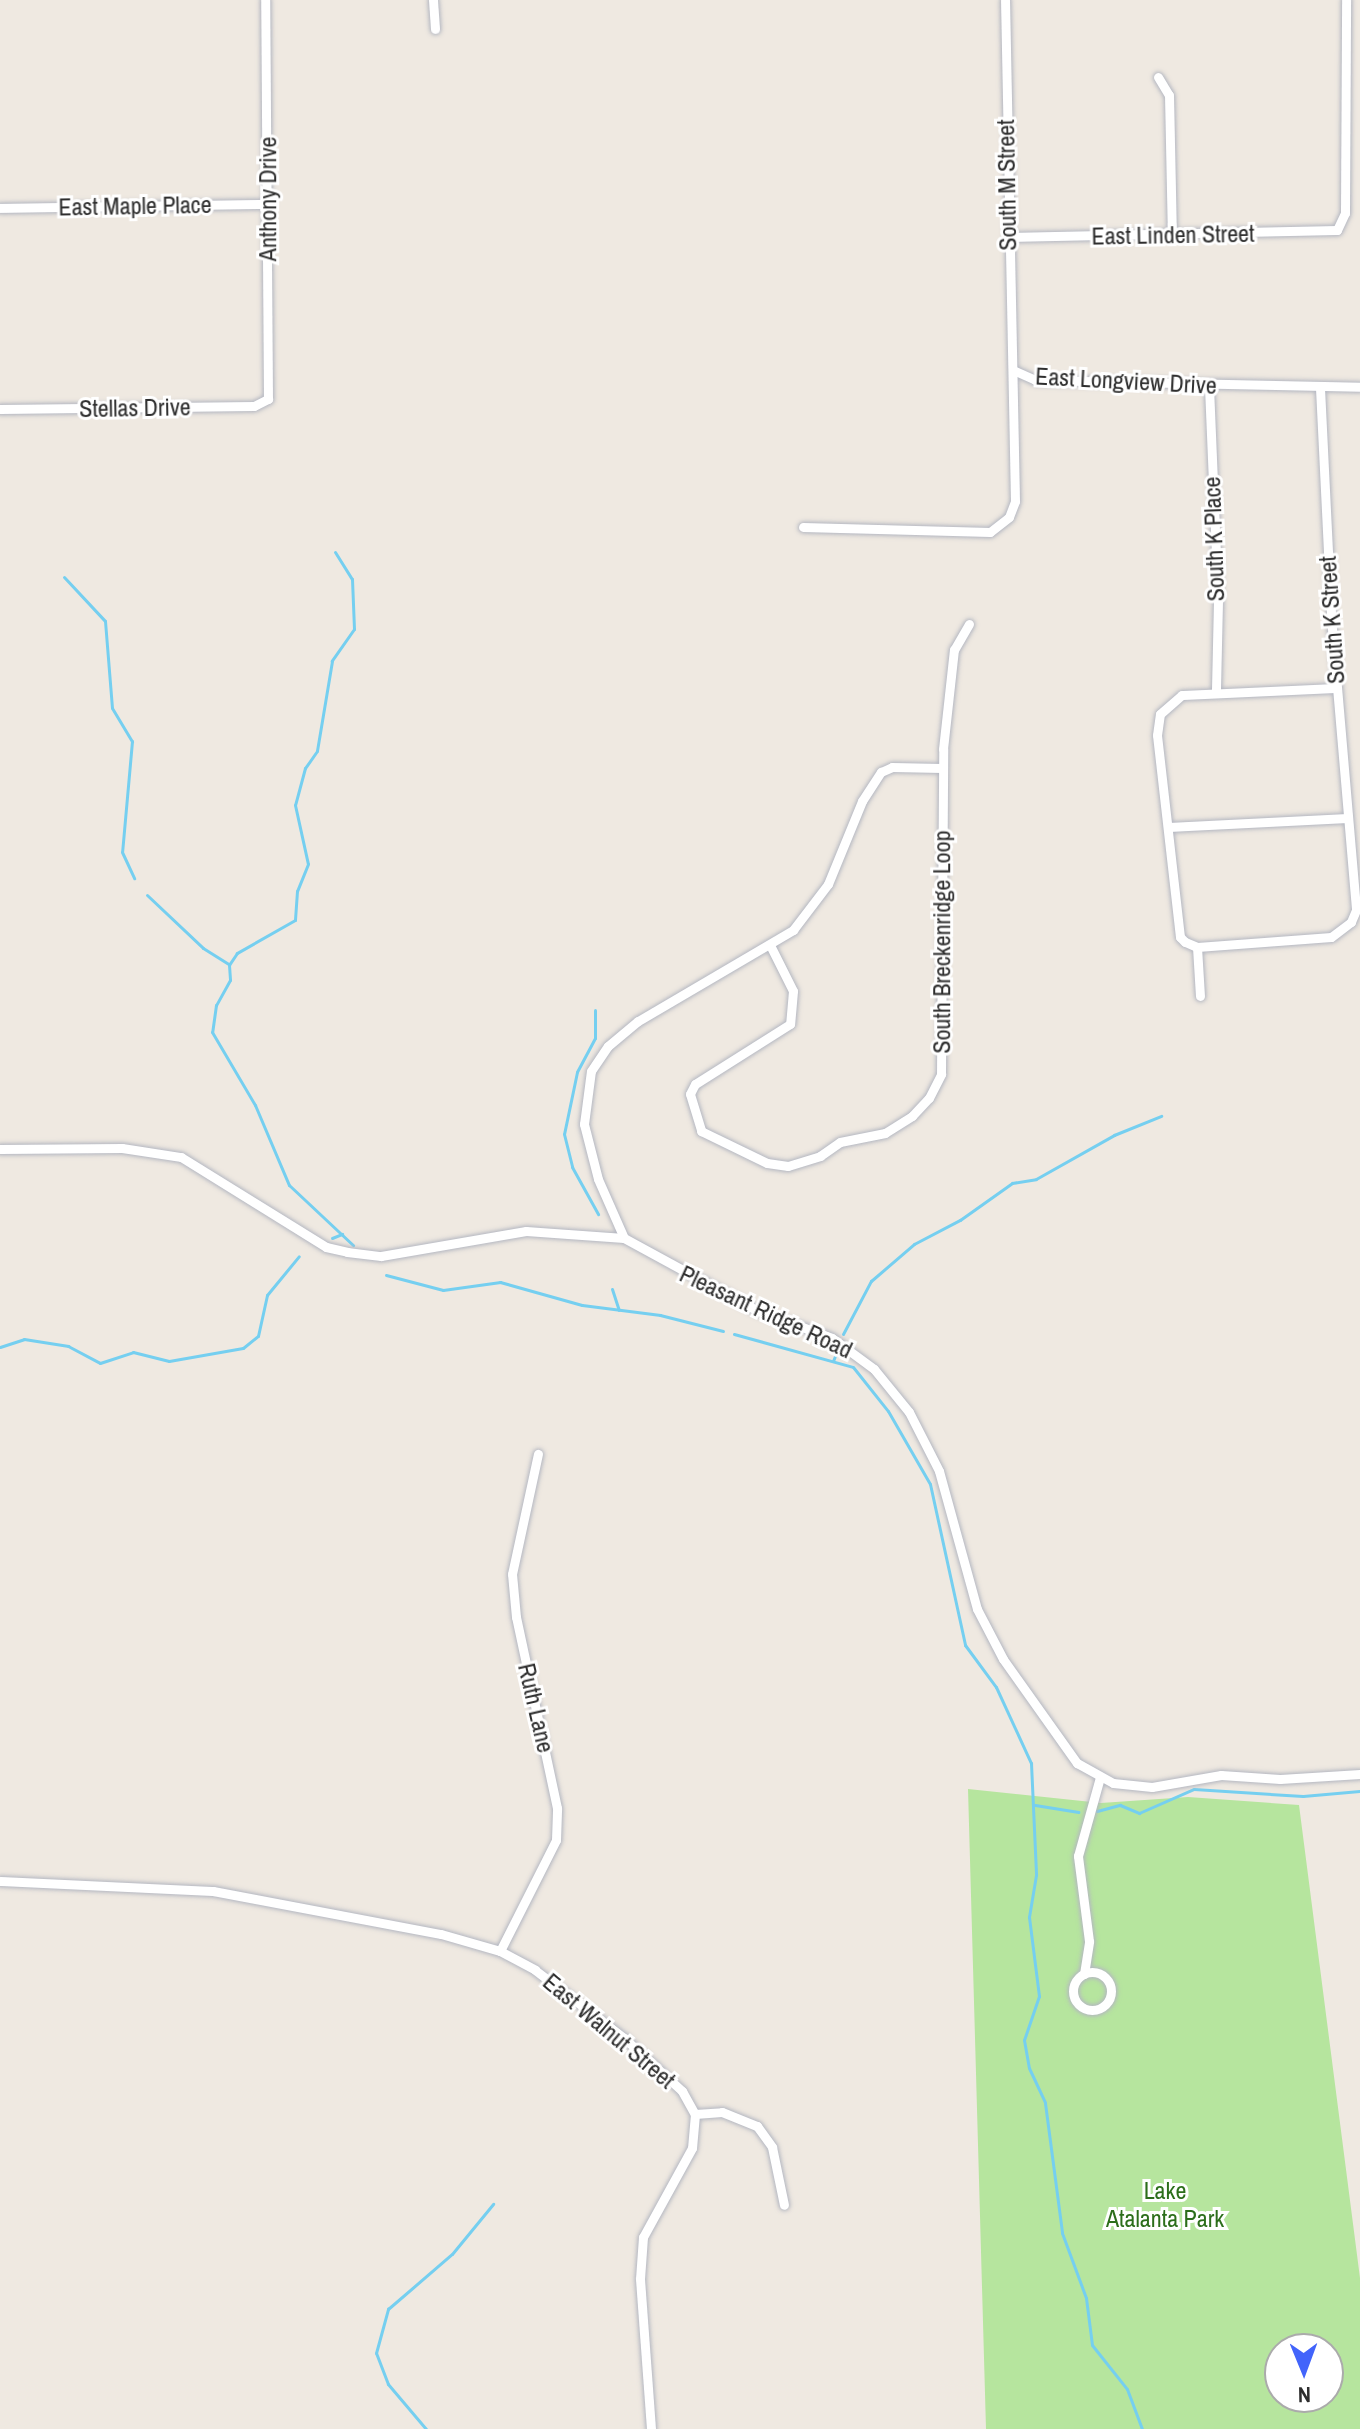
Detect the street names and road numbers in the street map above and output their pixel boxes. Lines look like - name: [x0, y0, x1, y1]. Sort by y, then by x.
- street label: South M Street: [991, 119, 1023, 251]
- street label: Anthony Drive: [254, 137, 282, 261]
- street label: East Maple Place: [58, 190, 212, 222]
- street label: East Linden Street: [1091, 219, 1255, 251]
- street label: East Longview Drive: [1035, 362, 1217, 400]
- street label: Stellas Drive: [79, 393, 191, 423]
- street label: South K Place: [1197, 476, 1231, 602]
- street label: South K Street: [1313, 555, 1351, 685]
- street label: South Breckenridge Loop: [928, 830, 956, 1054]
- street label: Pleasant Ridge Road: [675, 1259, 857, 1365]
- street label: Ruth Lane: [512, 1661, 560, 1755]
- street label: East Walnut Street: [537, 1967, 681, 2095]

